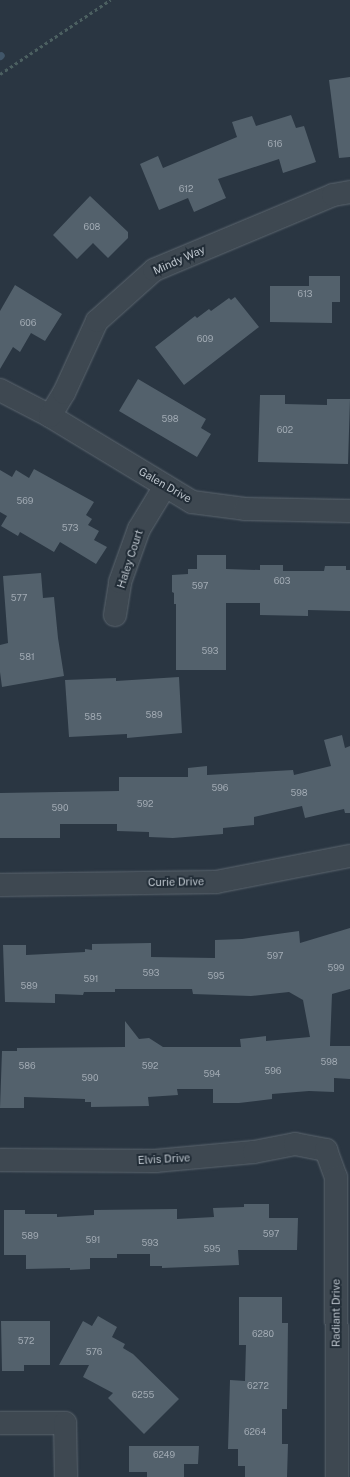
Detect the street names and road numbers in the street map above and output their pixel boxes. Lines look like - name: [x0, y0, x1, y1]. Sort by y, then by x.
- street label: Mindy Way: [151, 243, 207, 277]
- street label: Galen Drive: [136, 465, 194, 505]
- street label: Haley Court: [114, 528, 146, 590]
- street label: Curie Drive: [148, 875, 204, 889]
- street label: Elvis Drive: [137, 1151, 191, 1167]
- street label: Radiant Drive: [329, 1279, 343, 1347]

